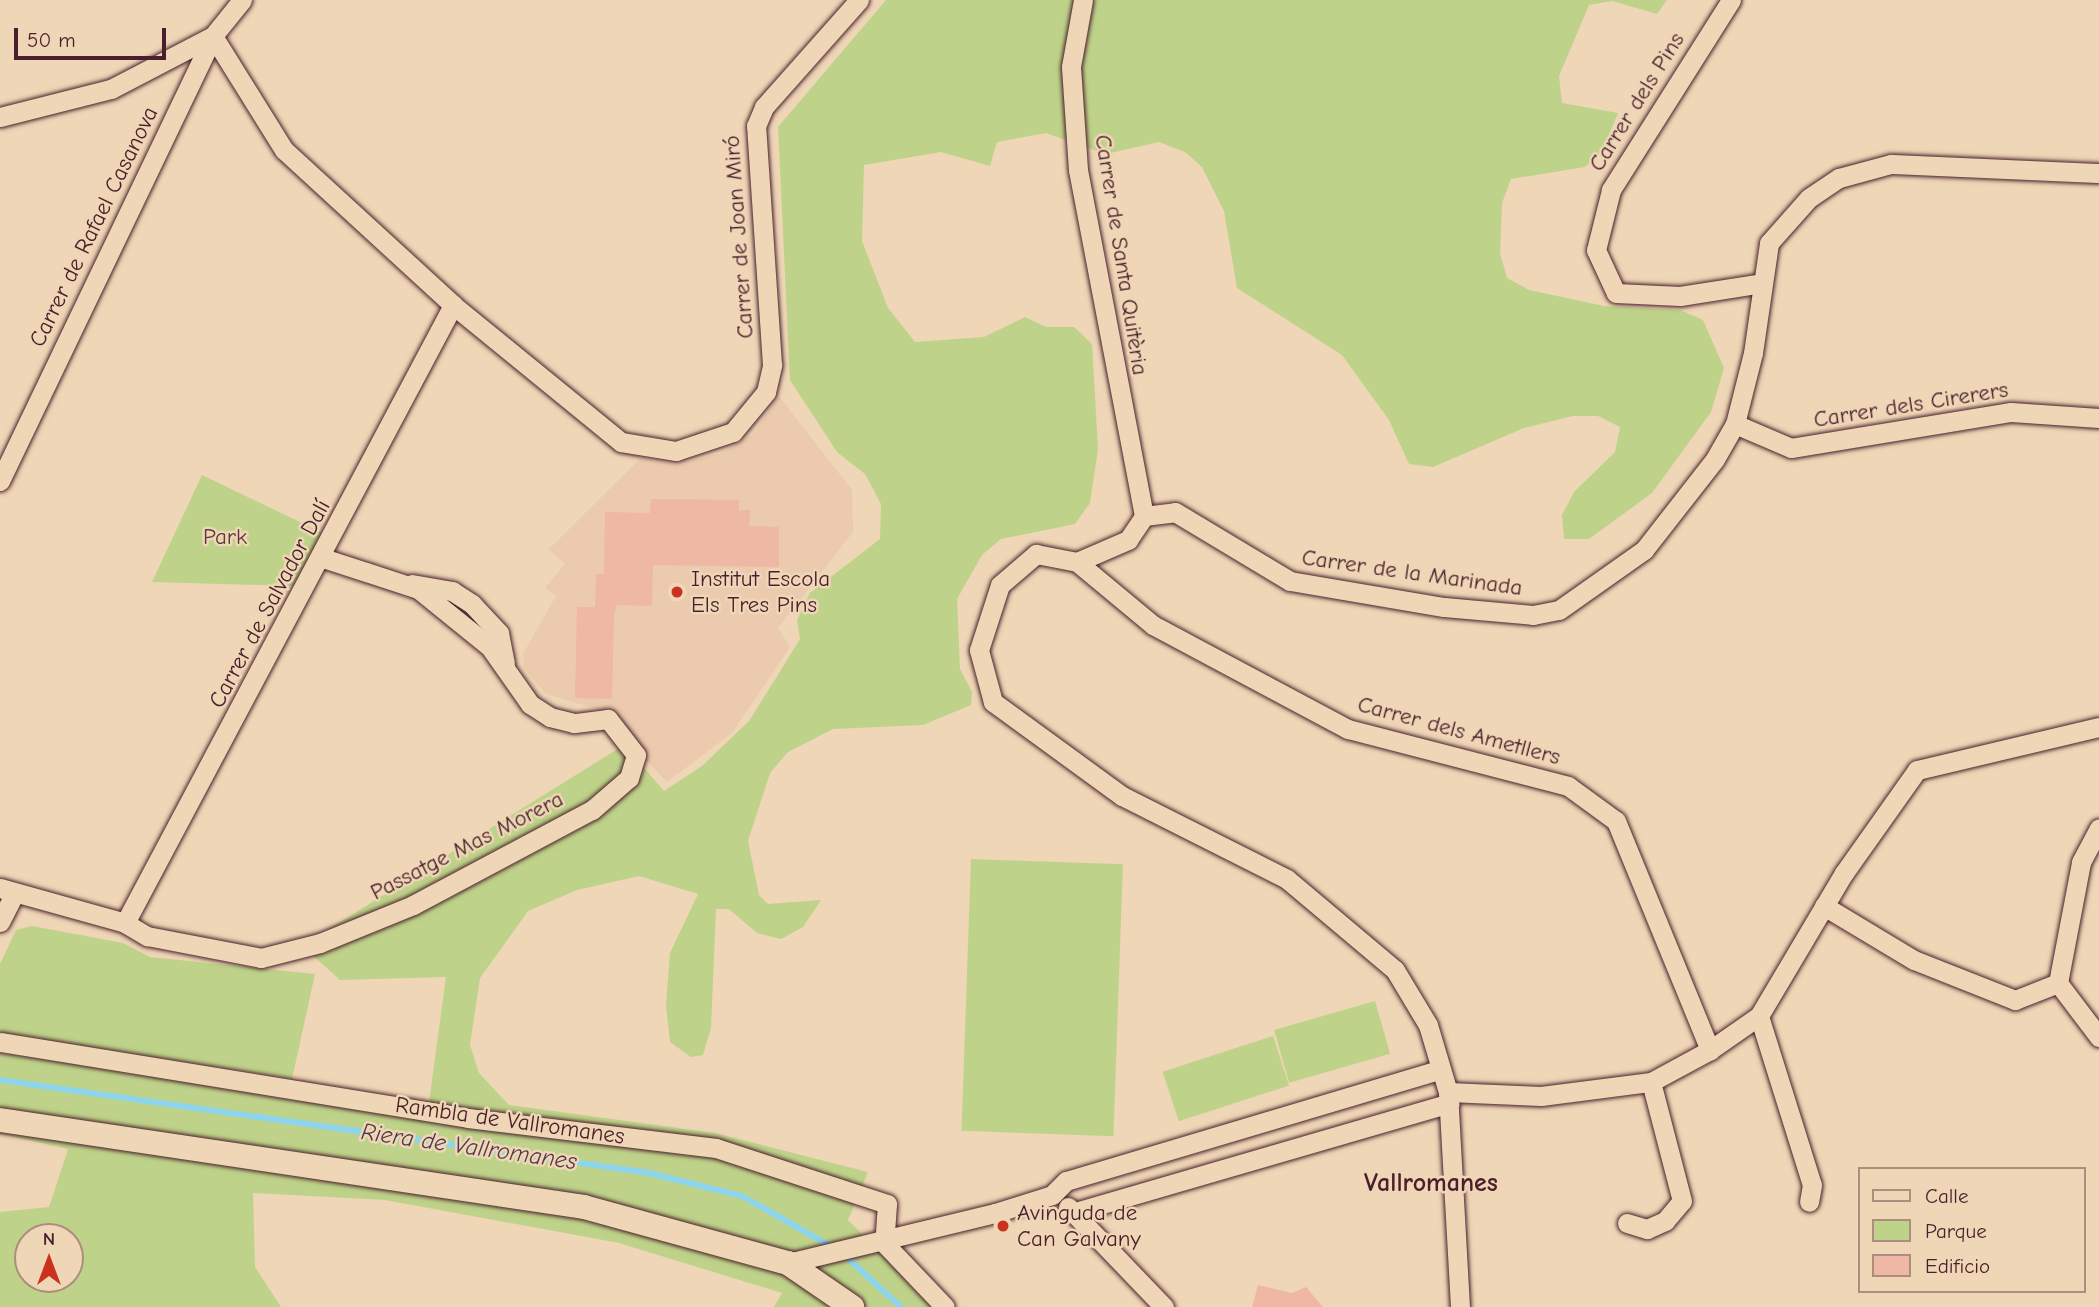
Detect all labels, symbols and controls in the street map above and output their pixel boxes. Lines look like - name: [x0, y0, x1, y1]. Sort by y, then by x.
- scale bar: [18, 14, 170, 58]
- street label: Carrer dels Pins: [1583, 27, 1691, 177]
- text: 50 m: [27, 28, 76, 52]
- street label: Carrer de Rafael Casanova: [24, 102, 164, 352]
- street label: Carrer de Santa Quitèria: [1088, 133, 1154, 377]
- street label: Carrer de Joan Miró: [718, 134, 760, 340]
- street label: Carrer dels Cirerers: [1812, 376, 2010, 434]
- street label: Carrer de Salvador Dalí: [203, 495, 337, 713]
- park label: Park: [203, 523, 247, 551]
- street label: Carrer de la Marinada: [1300, 544, 1524, 602]
- place label: Institut Escola Els Tres Pins: [691, 565, 830, 619]
- marker: Institut Escola Els Tres Pins: [669, 584, 685, 600]
- street label: Carrer dels Ametllers: [1355, 691, 1563, 771]
- street label: Passatge Mas Morera: [366, 785, 568, 907]
- street label: Rambla de Vallromanes: [394, 1091, 626, 1151]
- water label: Riera de Vallromanes: [359, 1118, 579, 1176]
- legend: [1857, 1167, 2085, 1293]
- district label: Vallromanes: [1364, 1168, 1498, 1200]
- text: Calle: [1925, 1184, 1968, 1208]
- place label: Avinguda de Can Galvany: [1017, 1199, 1141, 1253]
- marker: Avinguda de Can Galvany: [995, 1218, 1011, 1234]
- text: Parque: [1925, 1219, 1987, 1243]
- north arrow: [14, 1223, 84, 1293]
- text: N: [43, 1228, 55, 1250]
- text: Edificio: [1925, 1254, 1990, 1278]

